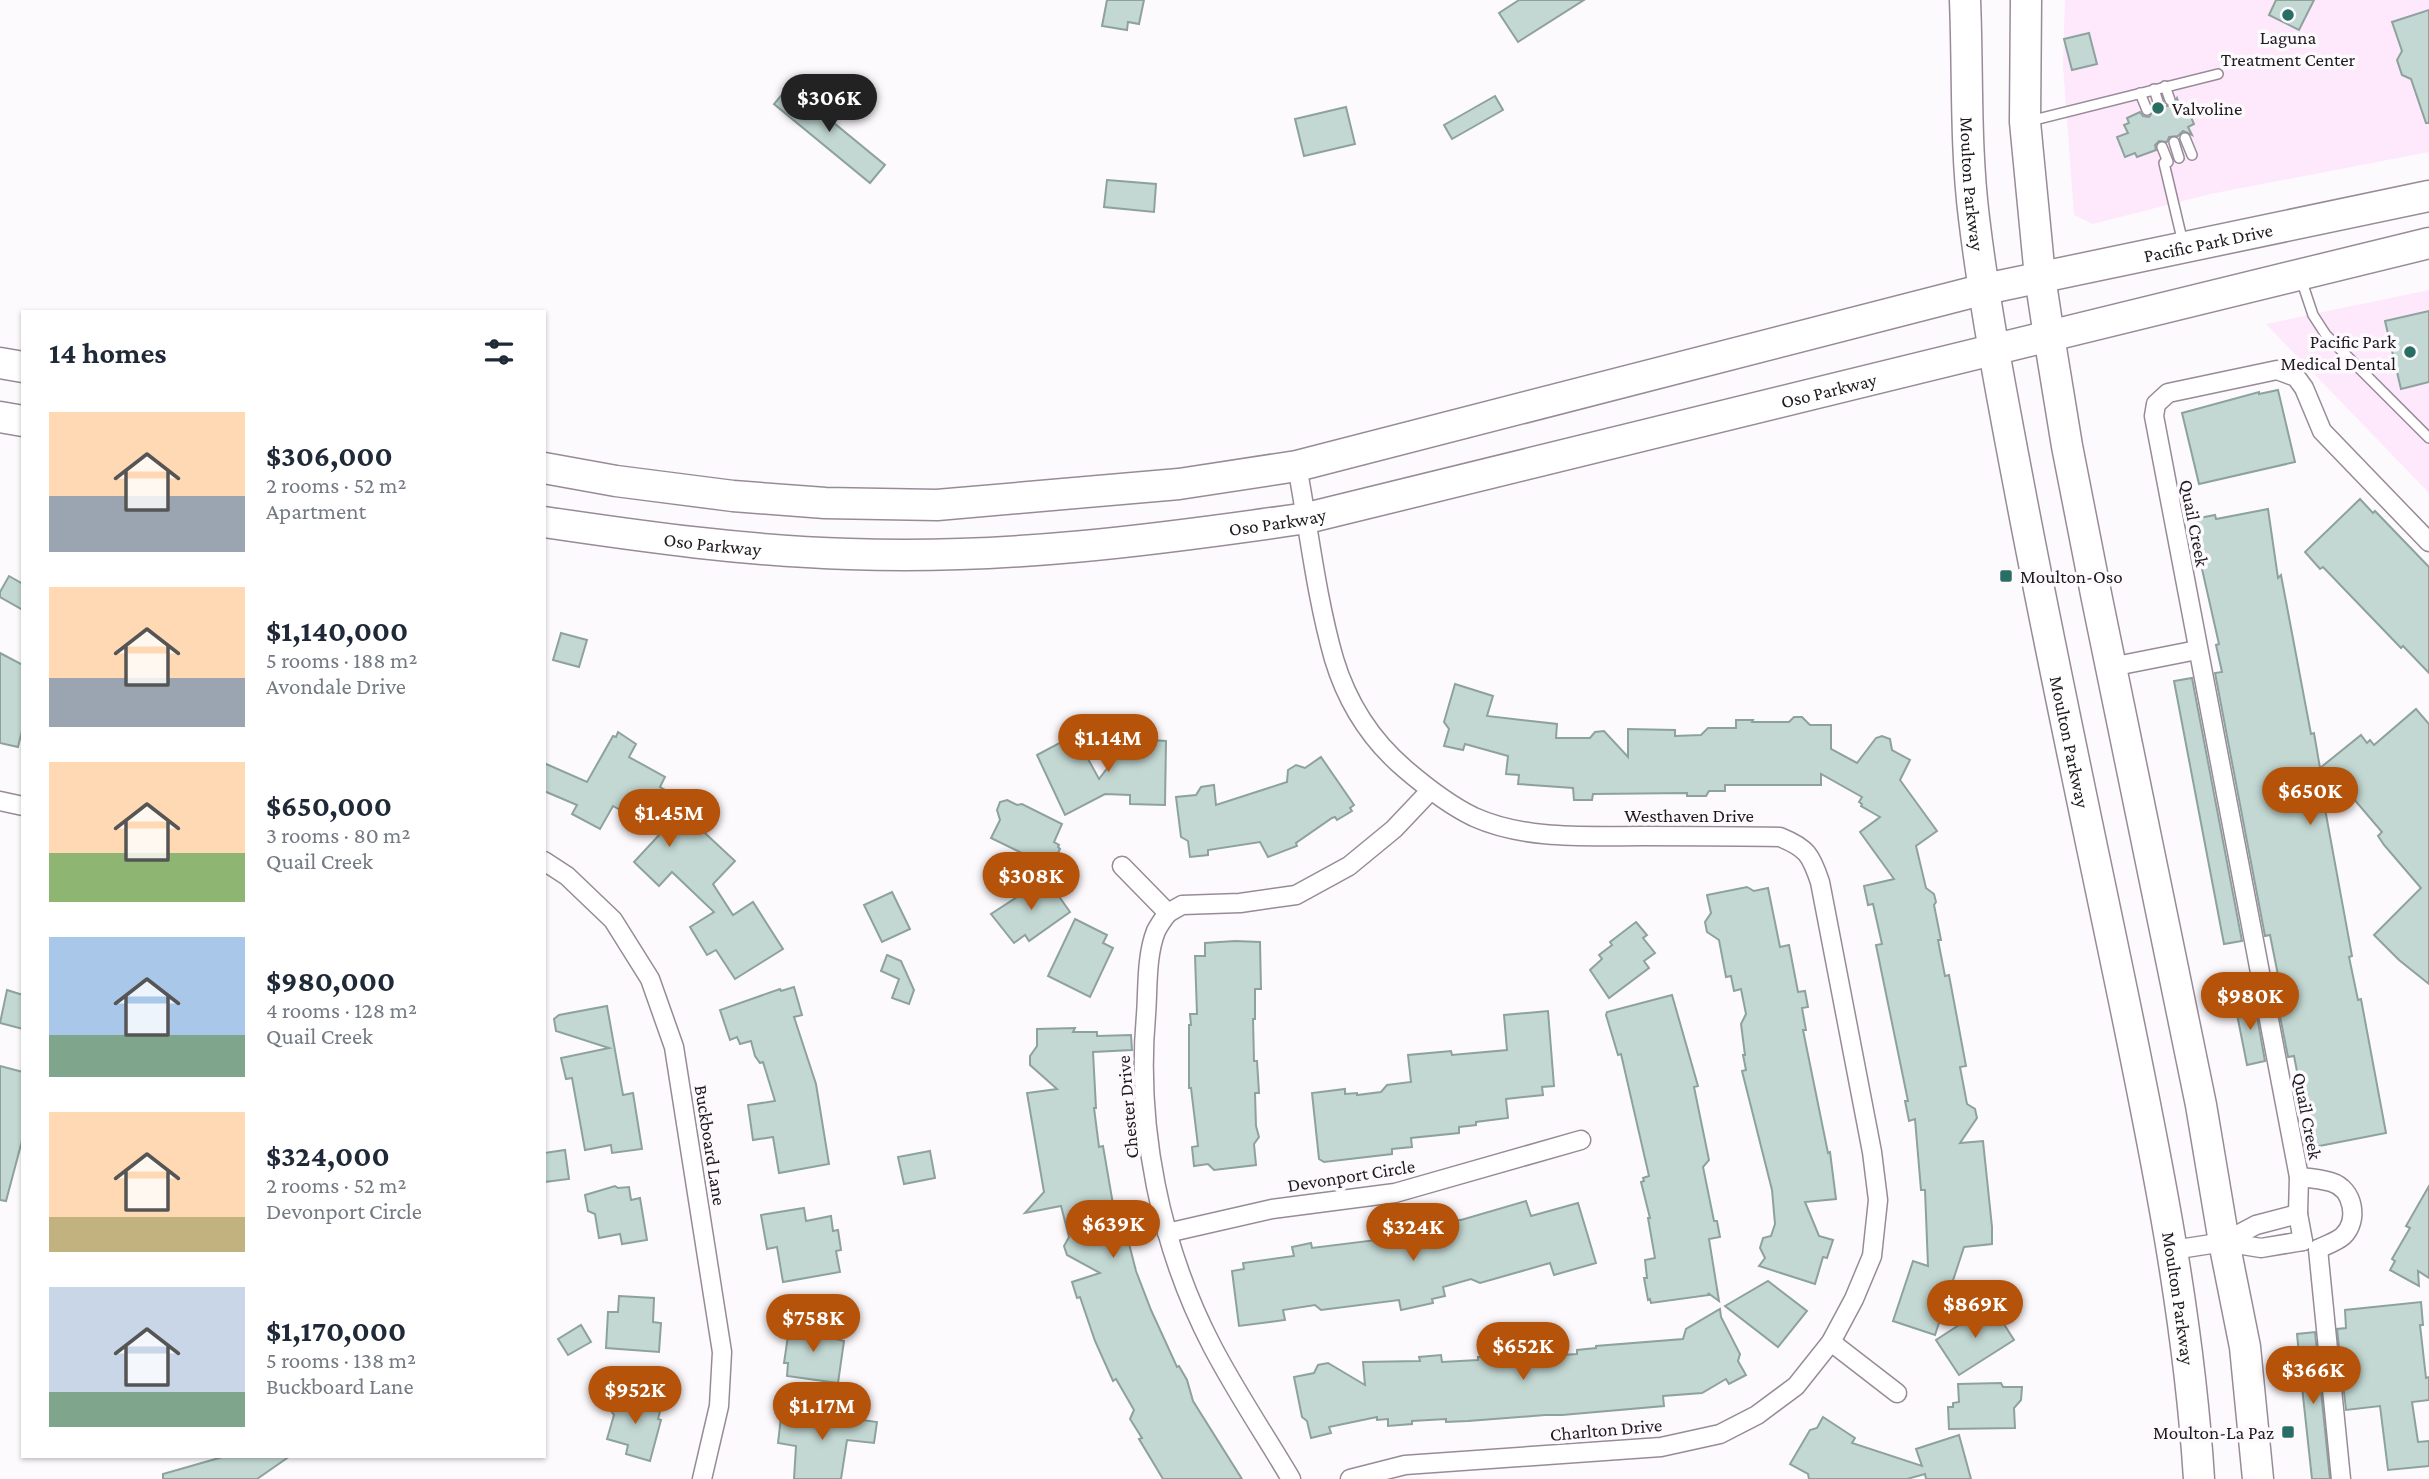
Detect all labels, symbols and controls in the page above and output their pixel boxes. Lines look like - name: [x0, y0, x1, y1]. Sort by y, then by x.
- marker: Laguna Treatment Center: [2280, 7, 2296, 23]
- place label: Laguna Treatment Center: [2221, 27, 2356, 70]
- pin: $306K: [780, 74, 878, 134]
- text: $306K: [797, 84, 861, 110]
- place label: Valvoline: [2172, 98, 2242, 119]
- marker: Valvoline: [2150, 100, 2166, 116]
- street label: Moulton Parkway: [1956, 116, 1988, 252]
- street label: Pacific Park Drive: [2142, 219, 2275, 266]
- place label: Pacific Park Medical Dental: [2280, 331, 2397, 374]
- icon: filters: [480, 333, 518, 371]
- text: 14 homes: [49, 336, 167, 369]
- marker: Pacific Park Medical Dental: [2402, 344, 2418, 360]
- street label: Oso Parkway: [1779, 369, 1879, 412]
- text: $306,000: [266, 439, 393, 472]
- icon: home: [105, 440, 189, 524]
- text: 2 rooms · 52 m²: [266, 472, 406, 498]
- street label: Quail Creek: [2176, 478, 2213, 569]
- text: Apartment: [266, 498, 366, 524]
- street label: Oso Parkway: [1227, 504, 1328, 540]
- street label: Oso Parkway: [663, 529, 762, 560]
- place label: Moulton-Oso: [2020, 566, 2123, 587]
- marker: Moulton-Oso: [1998, 568, 2014, 584]
- text: $1,140,000: [266, 614, 408, 647]
- icon: home: [105, 615, 189, 699]
- text: 5 rooms · 188 m²: [266, 647, 418, 673]
- text: Avondale Drive: [266, 673, 406, 699]
- street label: Moulton Parkway: [2046, 674, 2094, 810]
- pin: $1.14M: [1051, 714, 1165, 774]
- text: $1.14M: [1074, 724, 1142, 750]
- pin: $650K: [2261, 768, 2359, 827]
- text: $650K: [2278, 777, 2342, 803]
- text: $650,000: [266, 789, 392, 822]
- icon: home: [105, 790, 189, 874]
- pin: $1.45M: [612, 790, 726, 849]
- text: $1.45M: [634, 799, 704, 825]
- street label: Westhaven Drive: [1624, 805, 1754, 826]
- text: 3 rooms · 80 m²: [266, 822, 411, 848]
- text: Quail Creek: [266, 848, 373, 874]
- pin: $308K: [982, 852, 1080, 912]
- text: $308K: [999, 862, 1063, 888]
- text: $980,000: [266, 964, 395, 997]
- icon: home: [105, 965, 189, 1049]
- pin: $980K: [2201, 972, 2299, 1032]
- text: $980K: [2217, 982, 2283, 1008]
- text: 4 rooms · 128 m²: [266, 997, 417, 1023]
- text: Quail Creek: [266, 1023, 373, 1049]
- street label: Chester Drive: [1113, 1055, 1142, 1159]
- street label: Quail Creek: [2289, 1071, 2326, 1162]
- street label: Buckboard Lane: [691, 1083, 730, 1207]
- text: $324,000: [266, 1139, 390, 1172]
- icon: home: [105, 1140, 189, 1224]
- street label: Devonport Circle: [1286, 1155, 1416, 1196]
- text: 2 rooms · 52 m²: [266, 1172, 406, 1198]
- text: Devonport Circle: [266, 1198, 422, 1224]
- pin: $639K: [1064, 1200, 1162, 1260]
- pin: $324K: [1364, 1204, 1462, 1263]
- text: $639K: [1082, 1210, 1144, 1236]
- text: $324K: [1382, 1213, 1444, 1239]
- street label: Moulton Parkway: [2158, 1230, 2198, 1366]
- pin: $869K: [1926, 1280, 2024, 1340]
- text: $869K: [1943, 1290, 2007, 1316]
- pin: $758K: [764, 1294, 862, 1354]
- text: $758K: [782, 1304, 844, 1330]
- text: $1,170,000: [266, 1314, 406, 1347]
- icon: home: [105, 1315, 189, 1399]
- pin: $652K: [1474, 1322, 1572, 1382]
- text: $652K: [1492, 1332, 1554, 1358]
- pin: $366K: [2264, 1346, 2362, 1406]
- text: 5 rooms · 138 m²: [266, 1347, 416, 1373]
- text: $366K: [2282, 1356, 2344, 1382]
- pin: $952K: [586, 1366, 684, 1426]
- text: Buckboard Lane: [266, 1373, 414, 1399]
- text: $952K: [604, 1376, 666, 1402]
- pin: $1.17M: [765, 1382, 879, 1442]
- text: $1.17M: [789, 1392, 855, 1418]
- street label: Charlton Drive: [1549, 1414, 1663, 1445]
- place label: Moulton-La Paz: [2153, 1422, 2274, 1443]
- marker: Moulton-La Paz: [2280, 1424, 2296, 1440]

